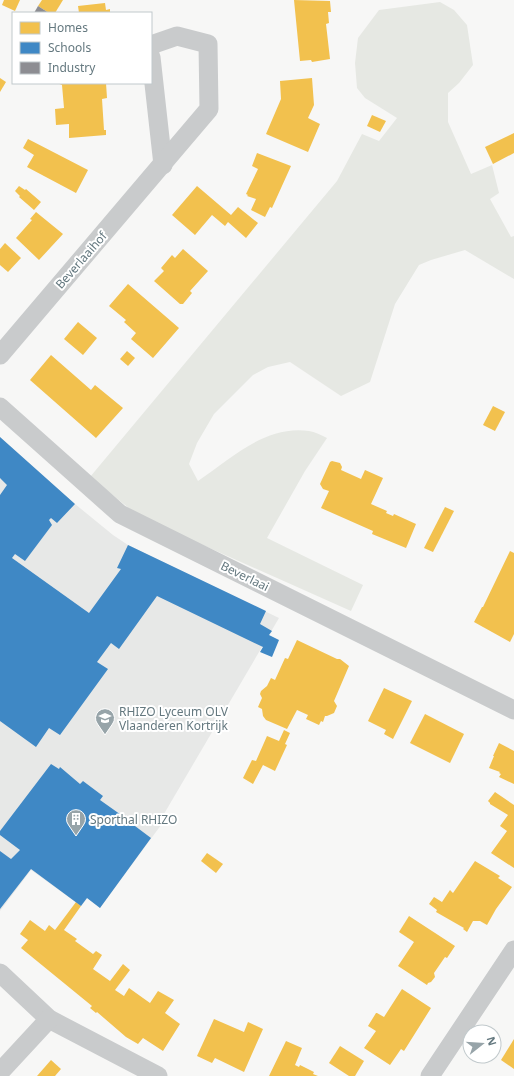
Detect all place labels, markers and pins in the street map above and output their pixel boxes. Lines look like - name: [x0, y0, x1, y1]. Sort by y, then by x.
- place label: RHIZO Lyceum OLV Vlaanderen Kortrijk: [119, 703, 229, 734]
- school or university icon: RHIZO Lyceum OLV Vlaanderen Kortrijk: [94, 707, 116, 735]
- building icon: Sporthal RHIZO: [65, 808, 87, 836]
- place label: Sporthal RHIZO: [90, 811, 177, 828]

